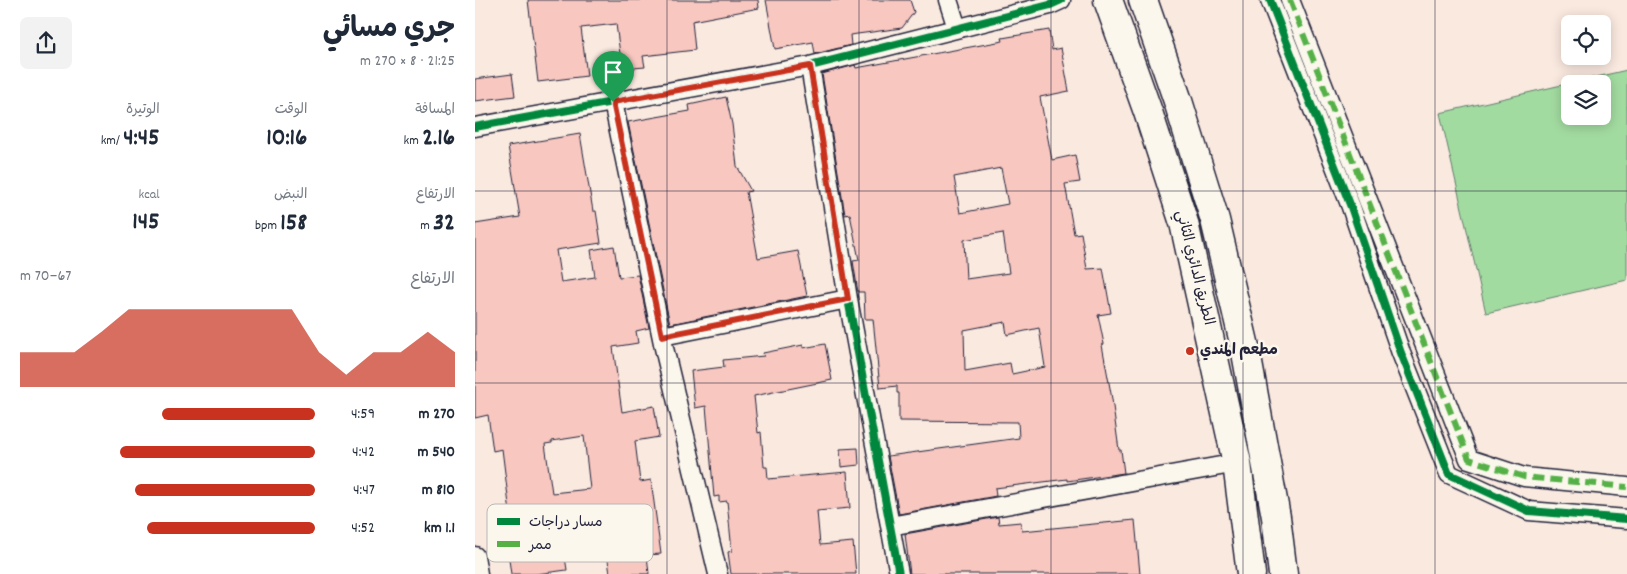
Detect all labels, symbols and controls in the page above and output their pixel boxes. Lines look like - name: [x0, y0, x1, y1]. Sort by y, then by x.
- text: جري مسائي: [323, 11, 455, 51]
- map controls: [1561, 15, 1611, 125]
- button: locate: [1561, 15, 1611, 65]
- button: share: [20, 17, 72, 69]
- text: 21:25 · 8 × 270 m: [360, 50, 455, 73]
- pin: [592, 51, 634, 102]
- icon: arrive: [599, 58, 627, 86]
- button: layers: [1561, 75, 1611, 125]
- text: الوتيرة: [126, 100, 160, 120]
- text: الوقت: [275, 100, 307, 120]
- text: المسافة: [415, 100, 455, 120]
- text: 4:45: [123, 121, 160, 157]
- text: 10:16: [266, 121, 307, 157]
- text: 2.16: [422, 121, 455, 157]
- text: /km: [101, 131, 123, 151]
- text: km: [404, 131, 422, 151]
- text: kcal: [138, 185, 160, 205]
- text: النبض: [274, 185, 307, 205]
- text: الارتفاع: [416, 185, 455, 205]
- text: 145: [132, 205, 160, 241]
- text: 158: [280, 206, 307, 242]
- text: 32: [433, 206, 455, 242]
- street label: الطريق الدائري الثاني: [1169, 208, 1219, 328]
- text: bpm: [255, 216, 280, 236]
- text: m: [420, 216, 433, 236]
- text: 67–70 m: [20, 265, 71, 288]
- text: الارتفاع: [410, 268, 455, 291]
- place label: مطعم المندي: [1200, 340, 1278, 362]
- marker: مطعم المندي: [1184, 345, 1196, 357]
- text: 4:59: [351, 403, 375, 426]
- text: 270 m: [418, 403, 455, 426]
- text: 4:42: [352, 441, 375, 464]
- text: 540 m: [418, 441, 455, 464]
- text: 4:47: [353, 479, 375, 502]
- text: 810 m: [422, 479, 455, 502]
- legend: [487, 504, 653, 562]
- text: مسار دراجات: [529, 513, 603, 533]
- text: 4:52: [351, 517, 375, 540]
- text: 1.1 km: [424, 517, 455, 540]
- text: ممر: [528, 536, 552, 556]

